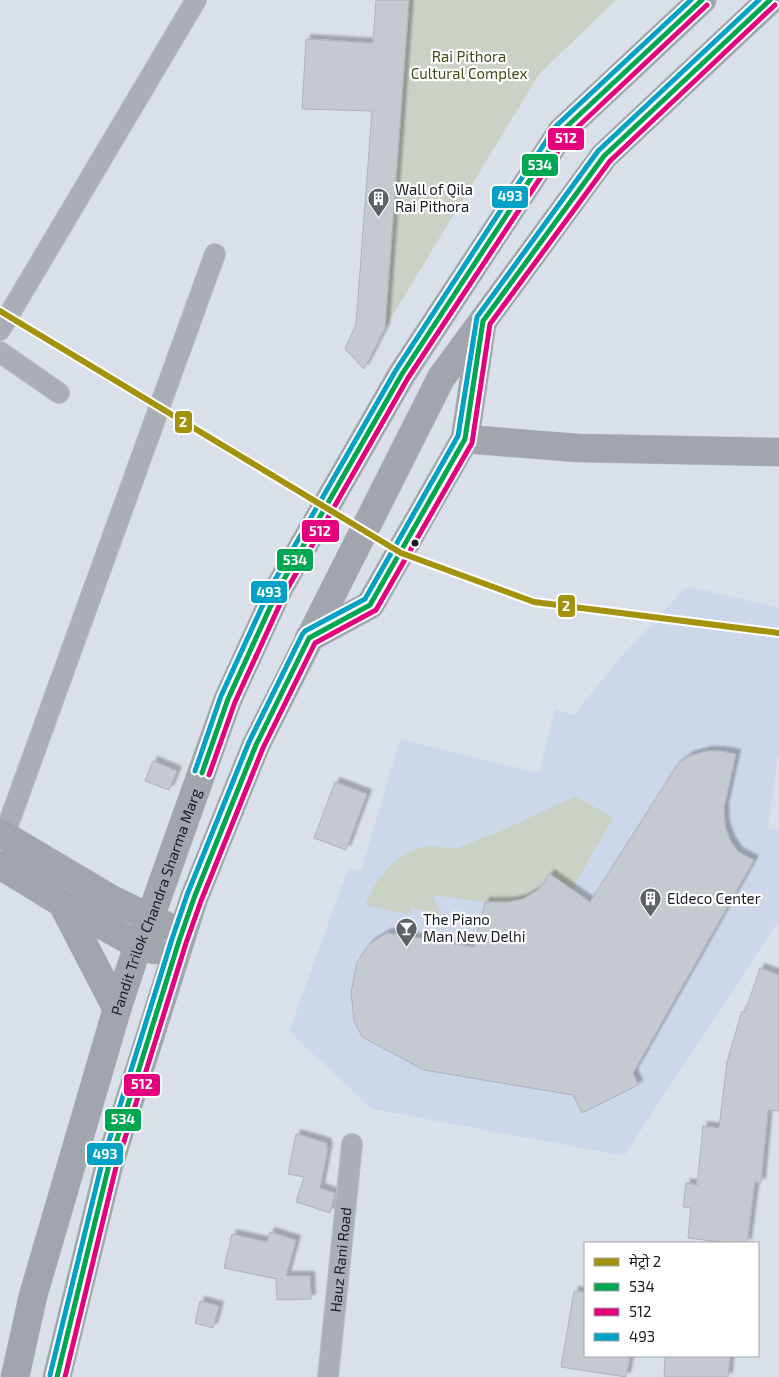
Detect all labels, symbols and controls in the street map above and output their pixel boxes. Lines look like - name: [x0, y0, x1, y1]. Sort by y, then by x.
- park label: Rai Pithora Cultural Complex: [411, 47, 527, 82]
- line badge: 512: [547, 127, 585, 151]
- text: 512: [555, 129, 577, 146]
- line badge: 534: [521, 153, 559, 177]
- text: 534: [528, 156, 552, 173]
- place label: Wall of Qila Rai Pithora: [395, 180, 473, 215]
- line badge: 493: [491, 185, 529, 209]
- building icon: Wall of Qila Rai Pithora: [367, 186, 391, 217]
- text: 493: [497, 187, 523, 204]
- line badge: 2: [174, 410, 193, 434]
- text: 2: [179, 413, 187, 430]
- line badge: 512: [301, 519, 340, 543]
- text: 512: [309, 522, 331, 539]
- unlabelled marker: [410, 538, 420, 548]
- line badge: 534: [276, 548, 314, 572]
- text: 534: [283, 551, 307, 568]
- line badge: 493: [250, 580, 288, 604]
- text: 493: [256, 583, 282, 600]
- line badge: 2: [557, 594, 576, 618]
- text: 2: [562, 597, 570, 614]
- street label: Pandit Trilok Chandra Sharma Marg: [107, 785, 205, 1017]
- building icon: Eldeco Center: [639, 886, 663, 917]
- place label: Eldeco Center: [667, 889, 761, 907]
- place label: The Piano Man New Delhi: [423, 910, 525, 945]
- bar icon: The Piano Man New Delhi: [395, 916, 419, 947]
- line badge: 512: [123, 1073, 161, 1097]
- text: 512: [131, 1075, 153, 1092]
- line badge: 534: [104, 1108, 142, 1132]
- text: 534: [111, 1110, 135, 1127]
- line badge: 493: [86, 1142, 124, 1166]
- text: 493: [92, 1145, 118, 1162]
- street label: Hauz Rani Road: [326, 1206, 354, 1313]
- legend: [584, 1242, 759, 1357]
- text: मेट्रो 2: [629, 1252, 661, 1271]
- text: 534: [629, 1277, 655, 1295]
- text: 512: [629, 1302, 651, 1320]
- text: 493: [629, 1327, 655, 1345]

